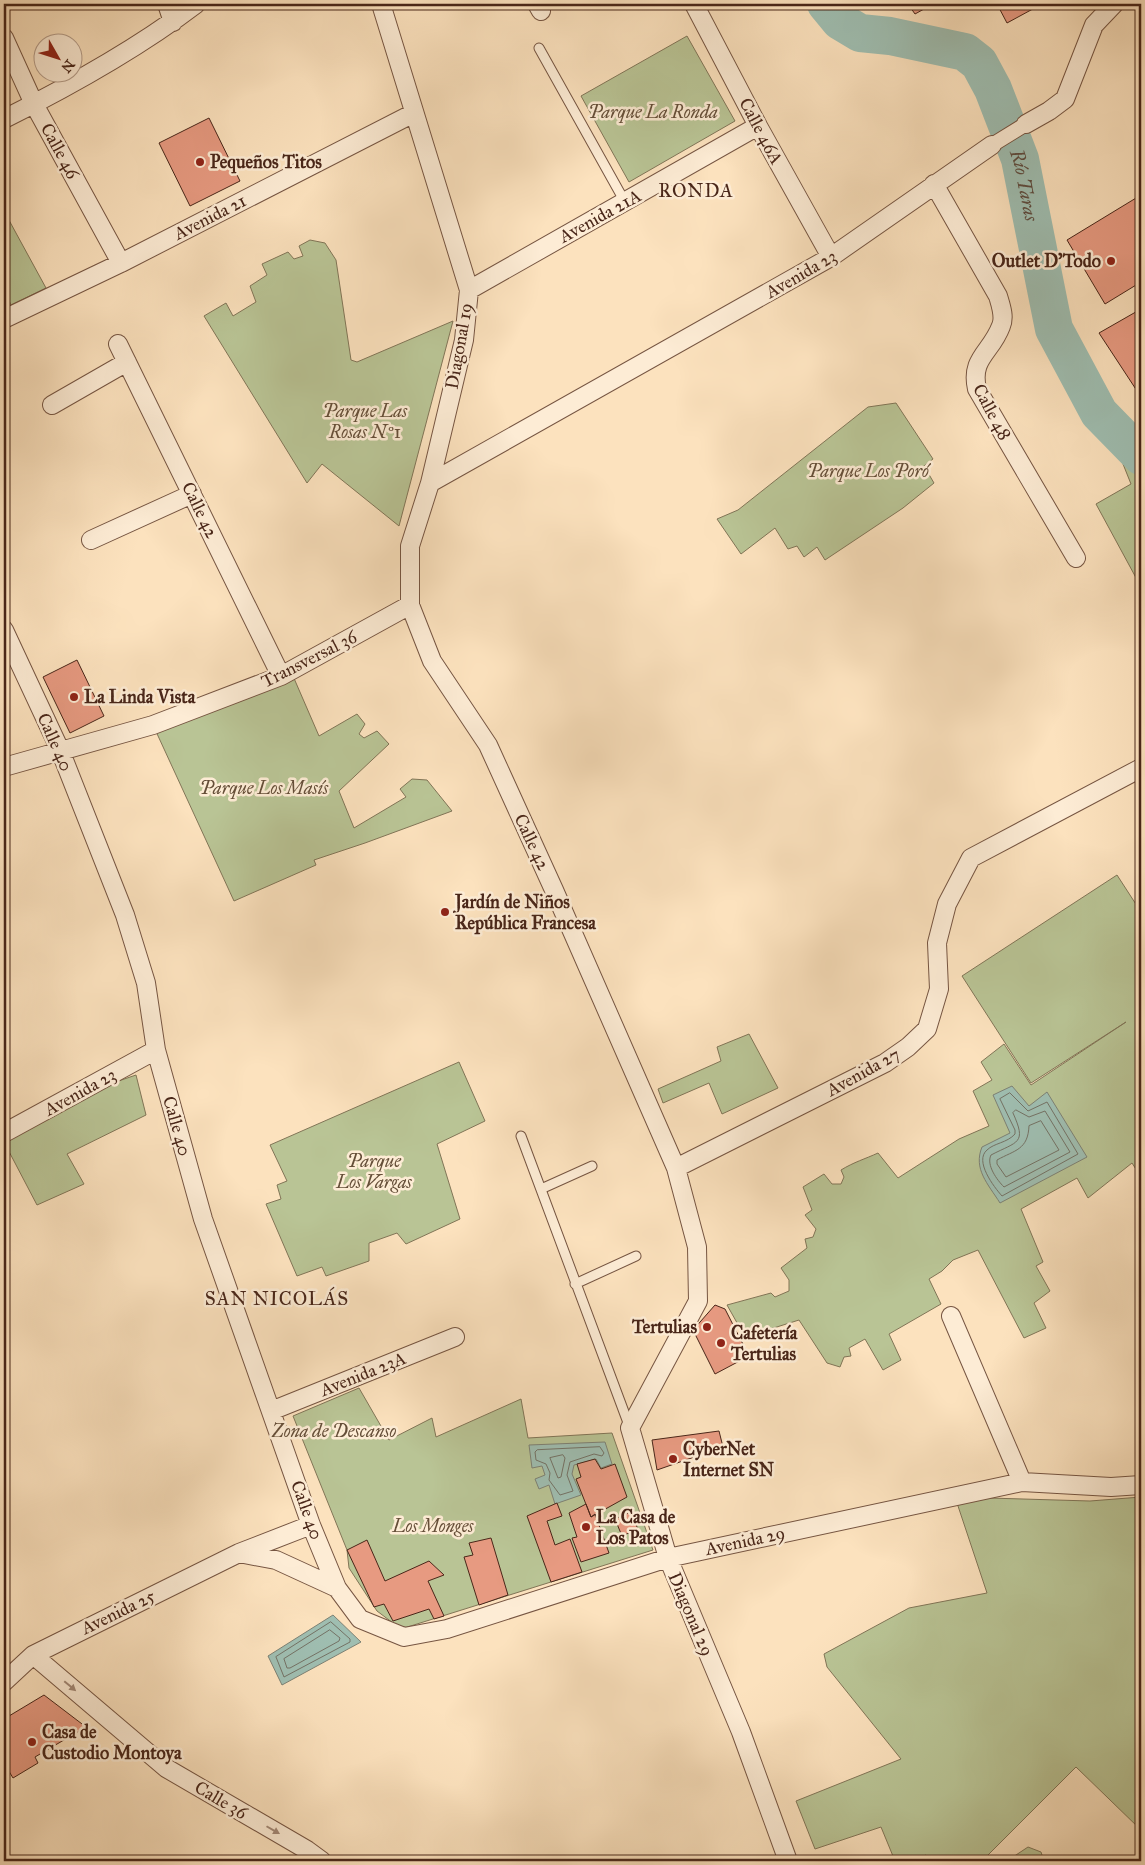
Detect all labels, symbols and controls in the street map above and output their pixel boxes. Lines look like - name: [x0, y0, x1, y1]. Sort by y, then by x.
- north arrow: [32, 32, 82, 82]
- text: N: [57, 56, 78, 76]
- street label: Calle 46A: [734, 94, 788, 168]
- park label: Parque La Ronda: [588, 101, 718, 123]
- street label: Calle 46: [36, 119, 85, 183]
- water label: Río Taras: [1005, 145, 1044, 223]
- place label: Pequeños Titos: [210, 151, 322, 174]
- marker: Pequeños Titos: [194, 156, 206, 168]
- district label: RONDA: [658, 179, 734, 202]
- street label: Avenida 21A: [554, 184, 645, 248]
- street label: Avenida 21: [169, 189, 250, 245]
- street label: Avenida 23: [761, 245, 841, 304]
- place label: Outlet D'Todo: [992, 250, 1101, 272]
- marker: Outlet D'Todo: [1105, 255, 1117, 267]
- street label: Diagonal 19: [441, 301, 478, 391]
- street label: Calle 48: [968, 380, 1016, 444]
- park label: Parque Las Rosas Nº1: [323, 400, 408, 443]
- park label: Parque Los Poró: [807, 460, 932, 482]
- street label: Calle 42: [177, 478, 223, 542]
- street label: Transversal 36: [257, 625, 361, 693]
- place label: La Linda Vista: [84, 686, 196, 708]
- marker: La Linda Vista: [68, 691, 80, 703]
- street label: Calle 40: [32, 709, 78, 775]
- park label: Parque Los Masís: [200, 777, 329, 799]
- street label: Calle 42: [509, 810, 555, 874]
- place label: Jardín de Niños República Francesa: [453, 891, 596, 935]
- marker: Jardín de Niños República Francesa: [439, 906, 451, 918]
- street label: Avenida 27: [822, 1043, 904, 1102]
- street label: Avenida 23: [39, 1063, 120, 1121]
- street label: Calle 40: [158, 1093, 196, 1159]
- park label: Parque Los Vargas: [335, 1150, 413, 1193]
- district label: SAN NICOLÁS: [205, 1286, 349, 1310]
- place label: Tertulias: [631, 1316, 697, 1338]
- marker: Tertulias: [701, 1321, 713, 1333]
- place label: Cafetería Tertulias: [730, 1322, 798, 1365]
- marker: Cafetería Tertulias: [715, 1337, 727, 1349]
- street label: Avenida 23A: [316, 1347, 409, 1402]
- park label: Zona de Descanso: [271, 1420, 396, 1442]
- place label: CyberNet Internet SN: [683, 1438, 775, 1481]
- marker: CyberNet Internet SN: [667, 1453, 679, 1465]
- street label: Calle 40: [286, 1477, 328, 1543]
- place label: La Casa de Los Patos: [596, 1506, 676, 1549]
- park label: Los Monges: [391, 1515, 474, 1537]
- marker: La Casa de Los Patos: [580, 1521, 592, 1533]
- street label: Avenida 29: [702, 1522, 787, 1560]
- street label: Diagonal 29: [663, 1569, 719, 1660]
- street label: Avenida 25: [77, 1584, 159, 1640]
- one-way arrow: [64, 1680, 76, 1691]
- place label: Casa de Custodio Montoya: [42, 1721, 182, 1765]
- marker: Casa de Custodio Montoya: [26, 1736, 38, 1748]
- street label: Calle 36: [191, 1776, 252, 1824]
- one-way arrow: [266, 1826, 281, 1834]

